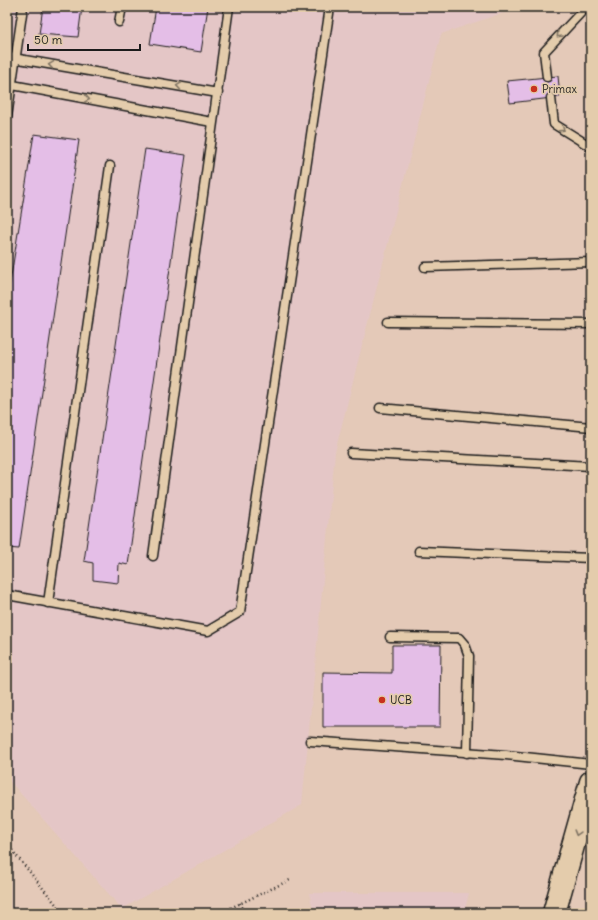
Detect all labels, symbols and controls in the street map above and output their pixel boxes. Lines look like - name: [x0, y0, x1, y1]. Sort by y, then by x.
- scale bar: [28, 26, 140, 52]
- one-way arrow: [557, 31, 564, 38]
- text: 50 m: [34, 32, 63, 47]
- one-way arrow: [48, 61, 54, 70]
- one-way arrow: [176, 82, 183, 91]
- place label: Primax: [542, 82, 577, 96]
- marker: Primax: [529, 84, 539, 94]
- one-way arrow: [84, 94, 90, 103]
- one-way arrow: [557, 124, 564, 131]
- place label: UCB: [390, 693, 412, 707]
- marker: UCB: [377, 695, 387, 705]
- one-way arrow: [573, 829, 582, 836]

